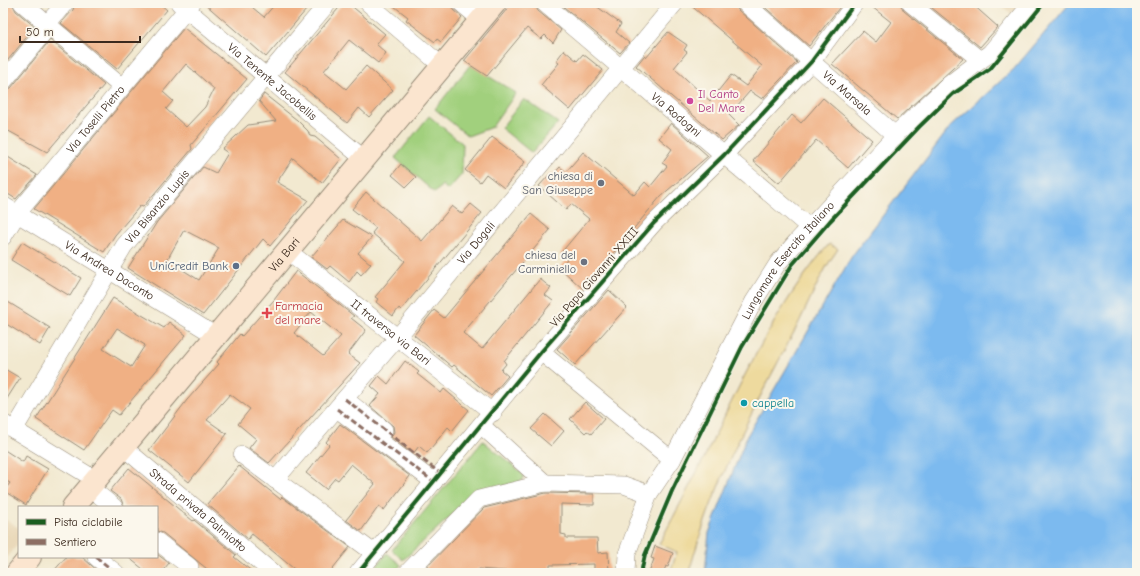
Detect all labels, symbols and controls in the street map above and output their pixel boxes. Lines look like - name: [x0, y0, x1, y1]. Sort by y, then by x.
- scale bar: [20, 18, 140, 44]
- text: 50 m: [26, 25, 54, 39]
- street label: Via Tenente Jacobellis: [225, 40, 320, 123]
- street label: Via Marsala: [820, 68, 874, 118]
- street label: Via Toselli Pietro: [63, 83, 128, 156]
- place label: Il Canto Del Mare: [698, 87, 745, 115]
- street label: Via Rodogni: [648, 90, 704, 140]
- marker: Il Canto Del Mare: [685, 96, 695, 106]
- street label: Via Bisanzio Lupis: [122, 167, 192, 246]
- place label: chiesa di San Giuseppe: [522, 169, 593, 197]
- marker: chiesa di San Giuseppe: [596, 178, 606, 188]
- street label: Lungomare Esercito Italiano: [739, 198, 837, 322]
- street label: Via Dogali: [454, 219, 498, 267]
- street label: Via Papa Giovanni XXIII: [547, 224, 641, 330]
- street label: Via Bari: [266, 235, 303, 275]
- street label: Via Andrea Daconto: [62, 238, 157, 303]
- place label: chiesa del Carminiello: [518, 248, 576, 276]
- marker: chiesa del Carminiello: [579, 257, 589, 267]
- place label: UniCredit Bank: [150, 259, 228, 273]
- marker: UniCredit Bank: [231, 261, 241, 271]
- street label: II traversa via Bari: [348, 296, 433, 368]
- place label: Farmacia del mare: [275, 299, 323, 327]
- marker: Farmacia del mare: [262, 308, 272, 318]
- place label: cappella: [752, 396, 794, 410]
- marker: cappella: [739, 398, 749, 408]
- street label: Strada privata Palmiotto: [147, 465, 249, 555]
- legend: [18, 506, 158, 558]
- text: Pista ciclabile: [54, 515, 123, 529]
- text: Sentiero: [54, 535, 96, 549]

